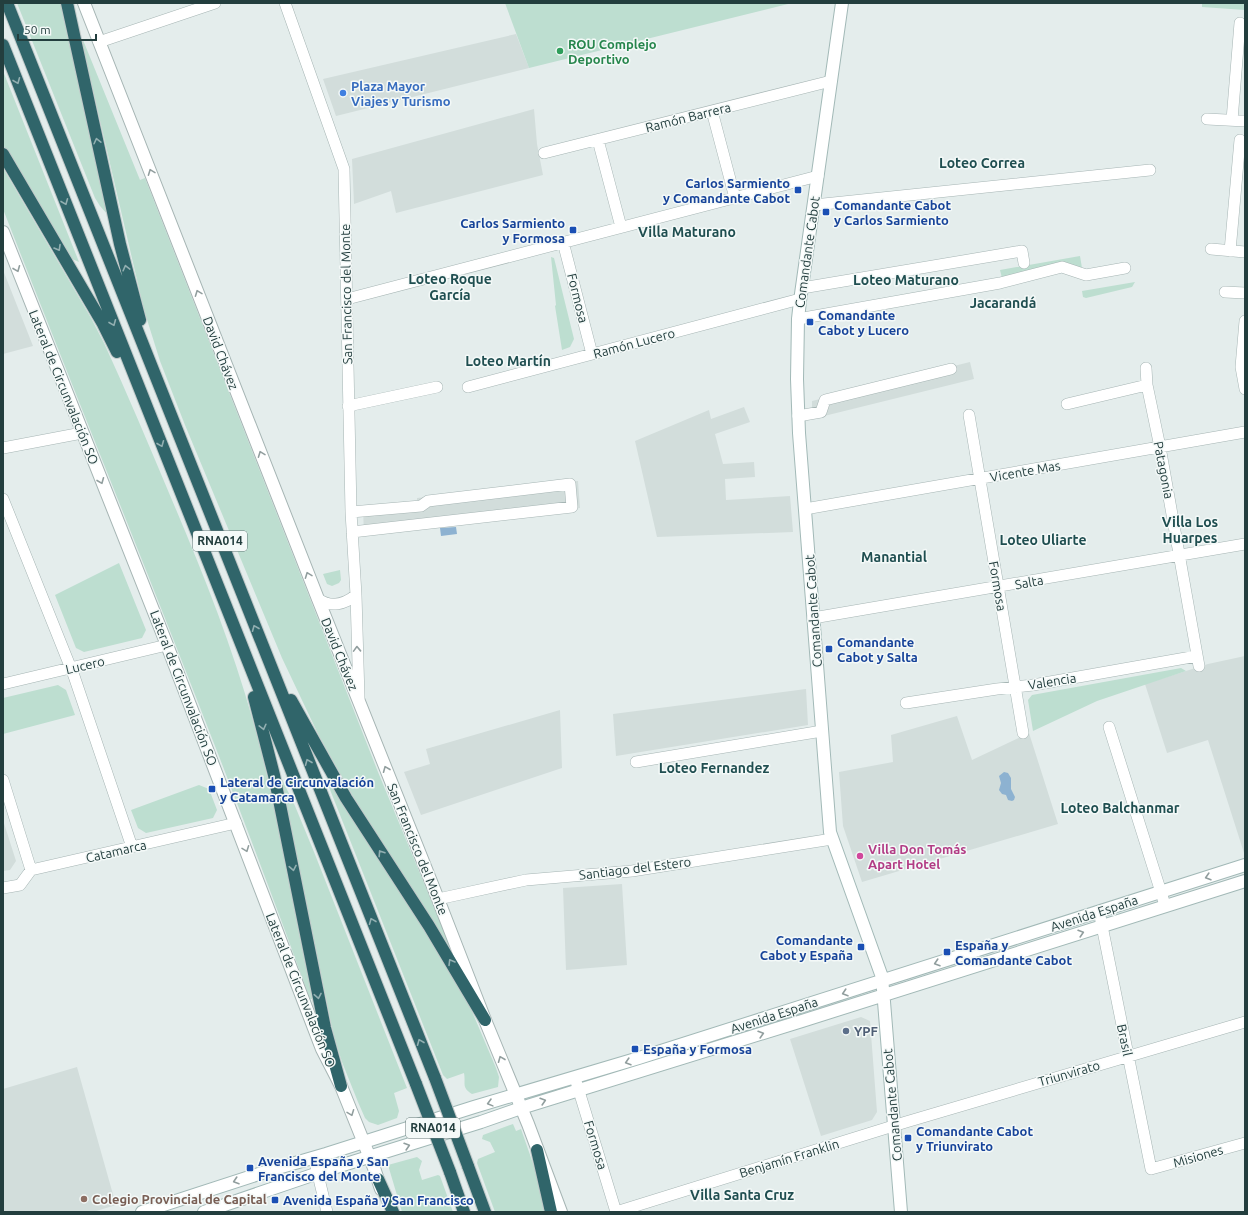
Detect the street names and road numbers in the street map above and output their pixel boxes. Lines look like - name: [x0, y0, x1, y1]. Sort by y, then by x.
- street label: Ramón Barrera: [644, 100, 732, 134]
- street label: Comandante Cabot: [792, 195, 822, 309]
- street label: San Francisco del Monte: [338, 224, 354, 364]
- street label: Formosa: [565, 272, 591, 324]
- street label: Lateral de Circunvalación SO: [27, 308, 101, 466]
- street label: David Chávez: [201, 314, 241, 392]
- street label: Ramón Lucero: [592, 325, 676, 361]
- street label: Patagonia: [1152, 440, 1176, 500]
- street label: Vicente Mas: [989, 458, 1062, 484]
- road number: RNA014: [193, 531, 247, 551]
- street label: Comandante Cabot: [802, 554, 824, 668]
- street label: Formosa: [987, 560, 1009, 612]
- street label: Salta: [1014, 573, 1044, 591]
- street label: Lateral de Circunvalación SO: [148, 608, 220, 768]
- street label: David Chávez: [319, 615, 361, 693]
- street label: Lucero: [64, 654, 106, 676]
- street label: Valencia: [1027, 670, 1077, 692]
- street label: San Francisco del Monte: [385, 781, 451, 917]
- street label: Catamarca: [84, 837, 148, 865]
- street label: Santiago del Estero: [578, 854, 692, 882]
- street label: Avenida España: [1049, 892, 1139, 934]
- street label: Lateral de Circunvalación SO: [264, 911, 338, 1069]
- street label: Avenida España: [729, 994, 819, 1036]
- street label: Brasil: [1115, 1023, 1135, 1058]
- street label: Comandante Cabot: [880, 1048, 904, 1162]
- street label: Triunvirato: [1037, 1058, 1101, 1088]
- road number: RNA014: [406, 1118, 460, 1138]
- street label: Formosa: [582, 1119, 610, 1171]
- street label: Benjamín Franklin: [737, 1136, 841, 1180]
- street label: Misiones: [1172, 1142, 1225, 1170]

